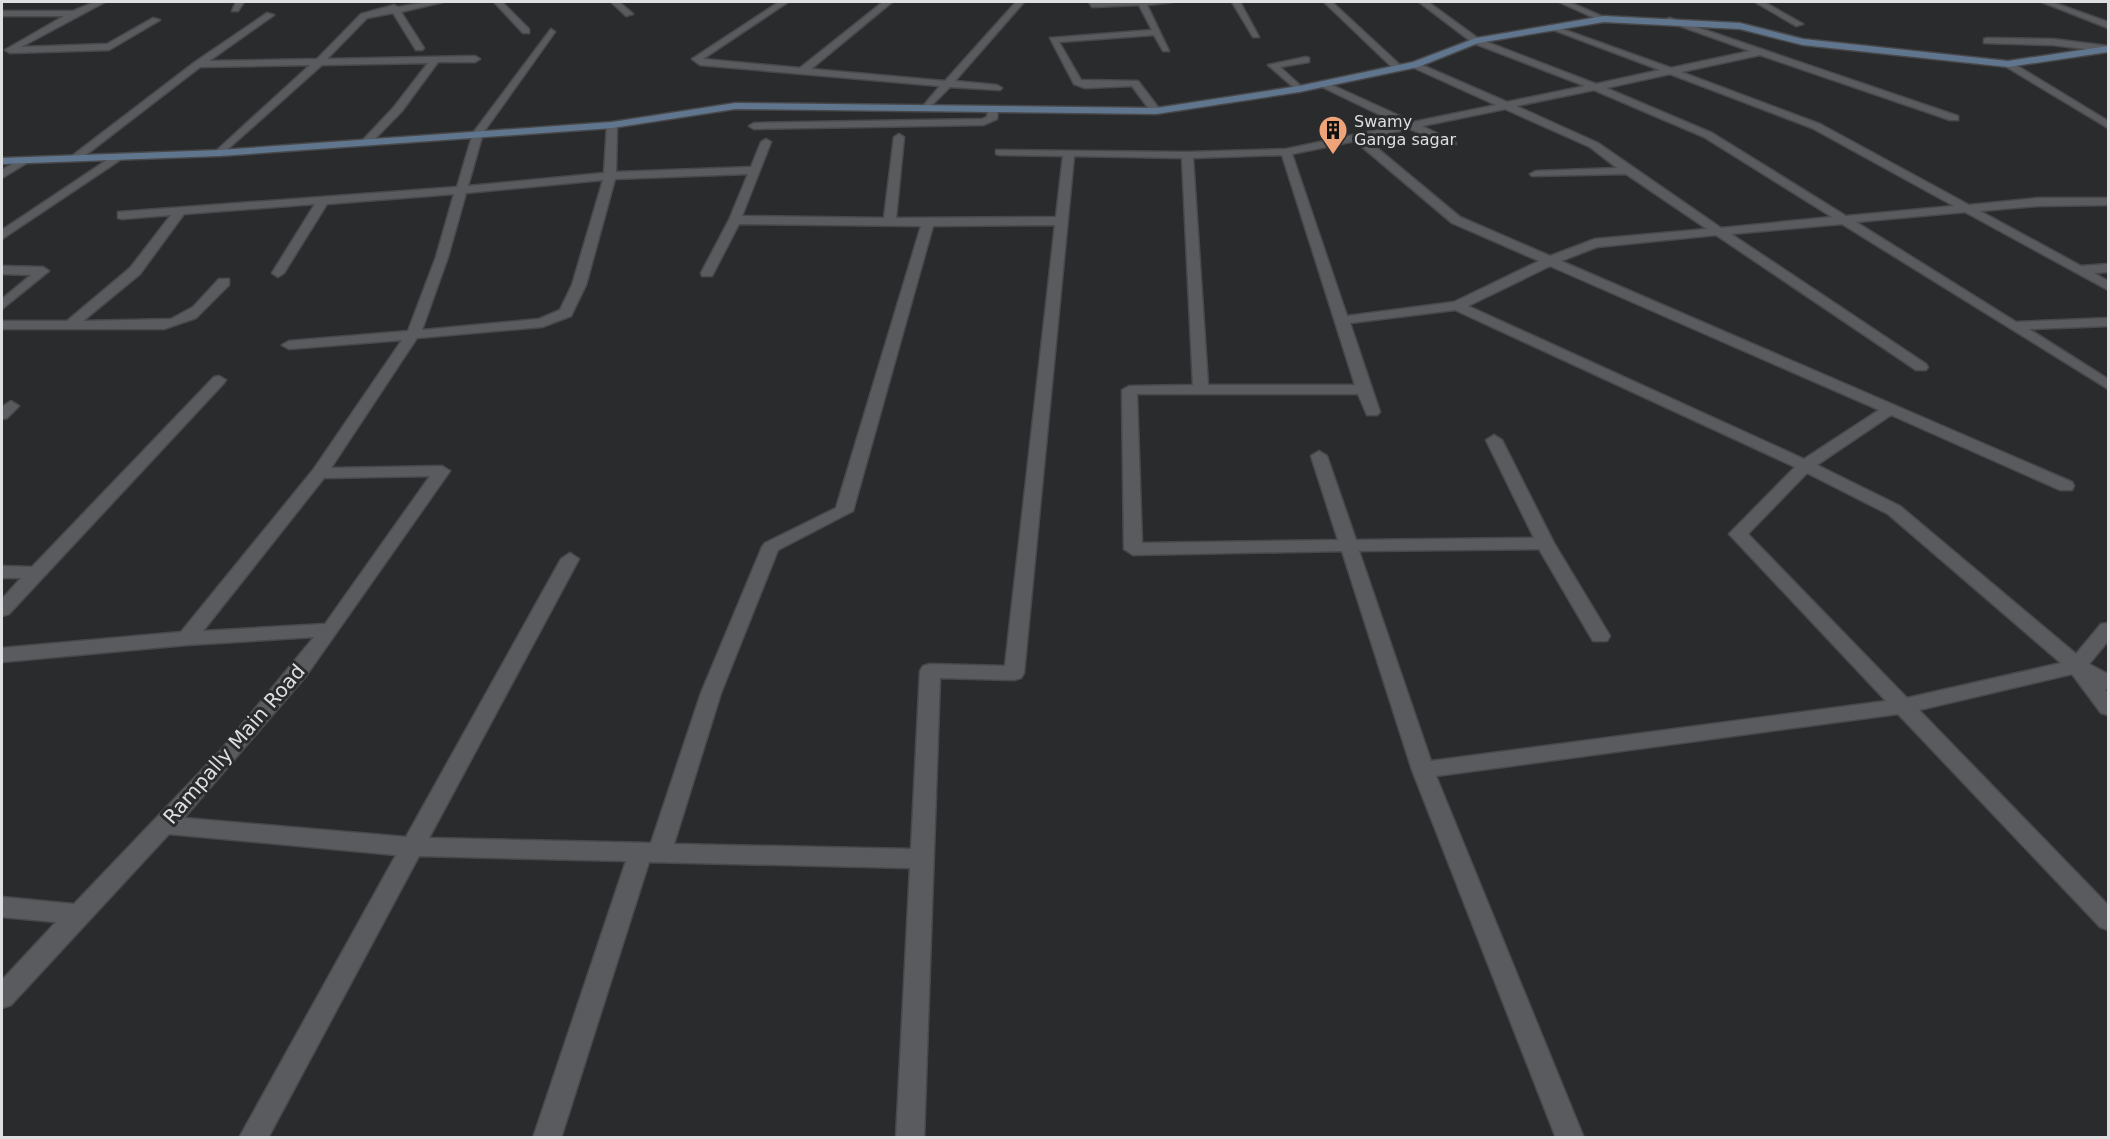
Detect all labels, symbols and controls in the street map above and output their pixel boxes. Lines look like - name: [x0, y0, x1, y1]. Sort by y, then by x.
- place label: Swamy Ganga sagar: [1354, 112, 1456, 149]
- building icon: Swamy Ganga sagar: [1317, 114, 1349, 156]
- street label: Rampally Main Road: [158, 659, 310, 829]

